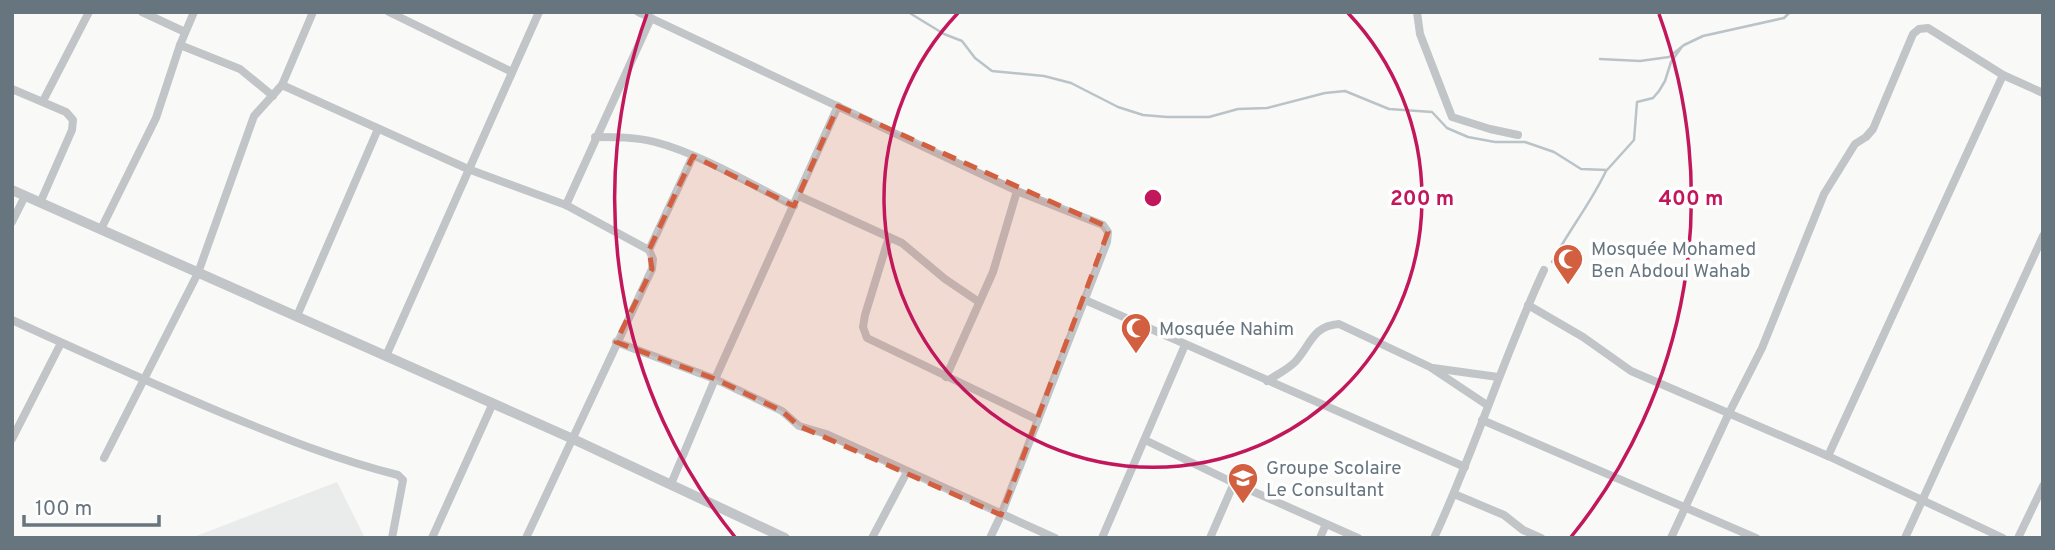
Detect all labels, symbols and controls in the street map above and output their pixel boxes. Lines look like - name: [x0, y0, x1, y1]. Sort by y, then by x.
- centre of rings: [1141, 186, 1165, 210]
- text: 200 m: [1390, 186, 1454, 213]
- text: 400 m: [1659, 186, 1723, 213]
- place label: Mosquée Mohamed Ben Abdoul Wahab: [1591, 238, 1756, 284]
- mosque icon: Mosquée Mohamed Ben Abdoul Wahab: [1551, 242, 1585, 286]
- mosque icon: Mosquée Nahim: [1119, 311, 1153, 355]
- place label: Mosquée Nahim: [1159, 318, 1294, 342]
- place label: Groupe Scolaire Le Consultant: [1266, 457, 1401, 503]
- school or university icon: Groupe Scolaire Le Consultant: [1226, 461, 1260, 505]
- scale bar: [24, 484, 159, 528]
- text: 100 m: [35, 496, 92, 523]

